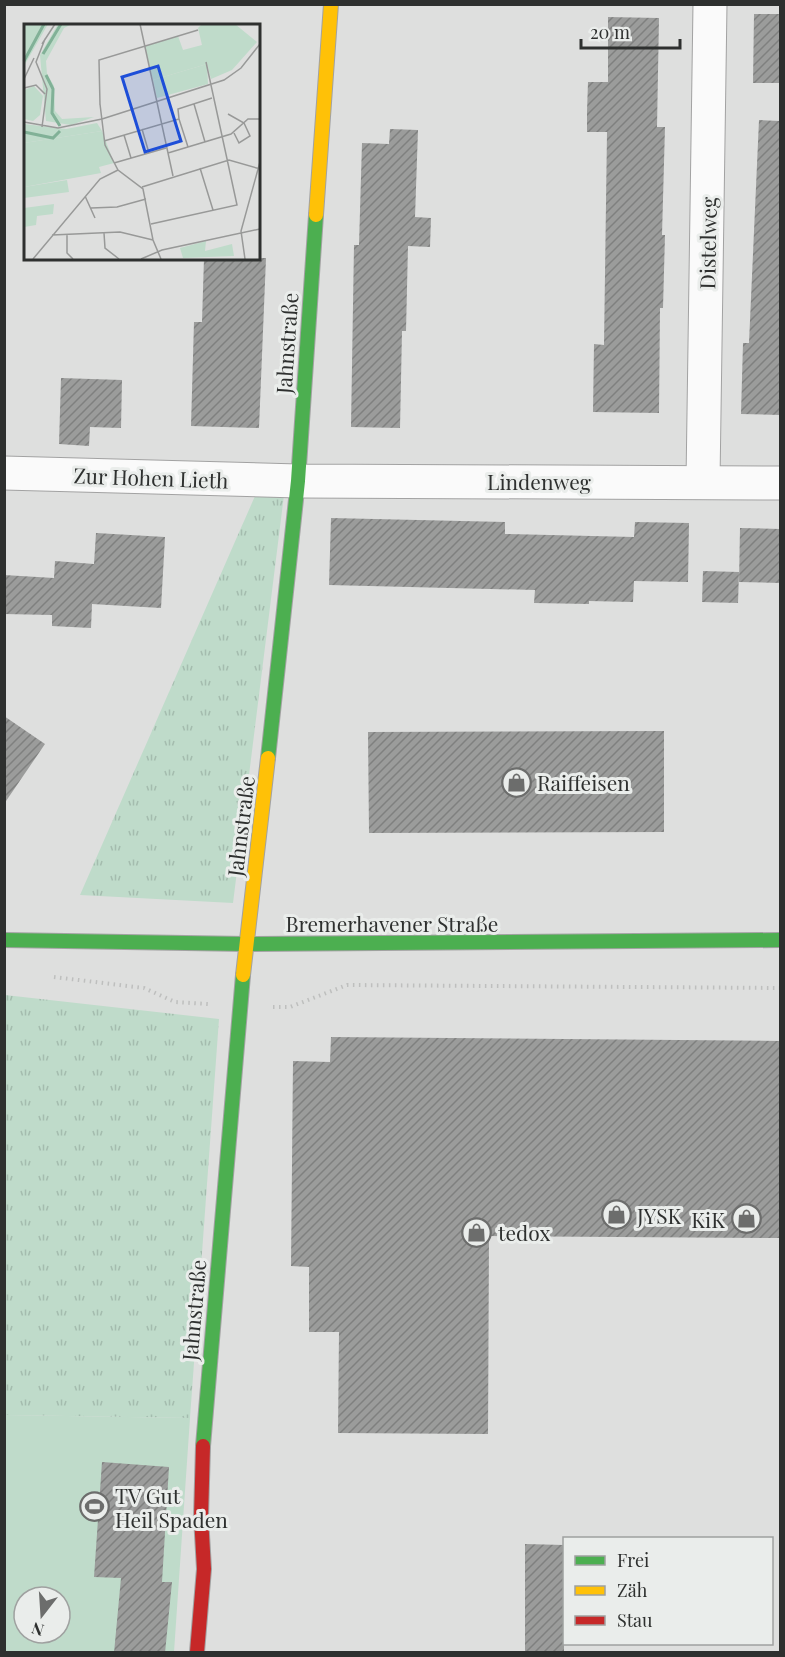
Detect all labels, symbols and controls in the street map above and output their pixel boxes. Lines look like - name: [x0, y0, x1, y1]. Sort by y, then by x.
- scale bar: [581, 12, 680, 50]
- text: 20 m: [590, 20, 630, 44]
- inset map: [24, 24, 260, 260]
- street label: Distelweg: [692, 197, 722, 289]
- street label: Jahnstraße: [268, 292, 303, 395]
- street label: Zur Hohen Lieth: [73, 460, 230, 494]
- street label: Lindenweg: [487, 467, 591, 495]
- shop icon: Raiffeisen: [500, 766, 532, 798]
- place label: Raiffeisen: [537, 768, 630, 796]
- street label: Jahnstraße: [220, 774, 260, 879]
- street label: Bremerhavener Straße: [286, 909, 498, 937]
- shop icon: JYSK: [600, 1199, 632, 1231]
- place label: JYSK: [636, 1201, 682, 1229]
- shop icon: KiK: [730, 1203, 762, 1235]
- place label: KiK: [691, 1205, 725, 1233]
- shop icon: tedox: [461, 1216, 493, 1248]
- place label: tedox: [498, 1218, 550, 1246]
- street label: Jahnstraße: [175, 1258, 211, 1363]
- place label: TV Gut Heil Spaden: [115, 1481, 228, 1533]
- sports icon: TV Gut Heil Spaden: [78, 1491, 110, 1523]
- legend: [563, 1537, 773, 1645]
- text: Frei: [617, 1548, 649, 1572]
- text: Zäh: [617, 1578, 648, 1602]
- north arrow: [12, 1585, 72, 1645]
- text: Stau: [617, 1608, 653, 1632]
- text: N: [28, 1618, 46, 1642]

